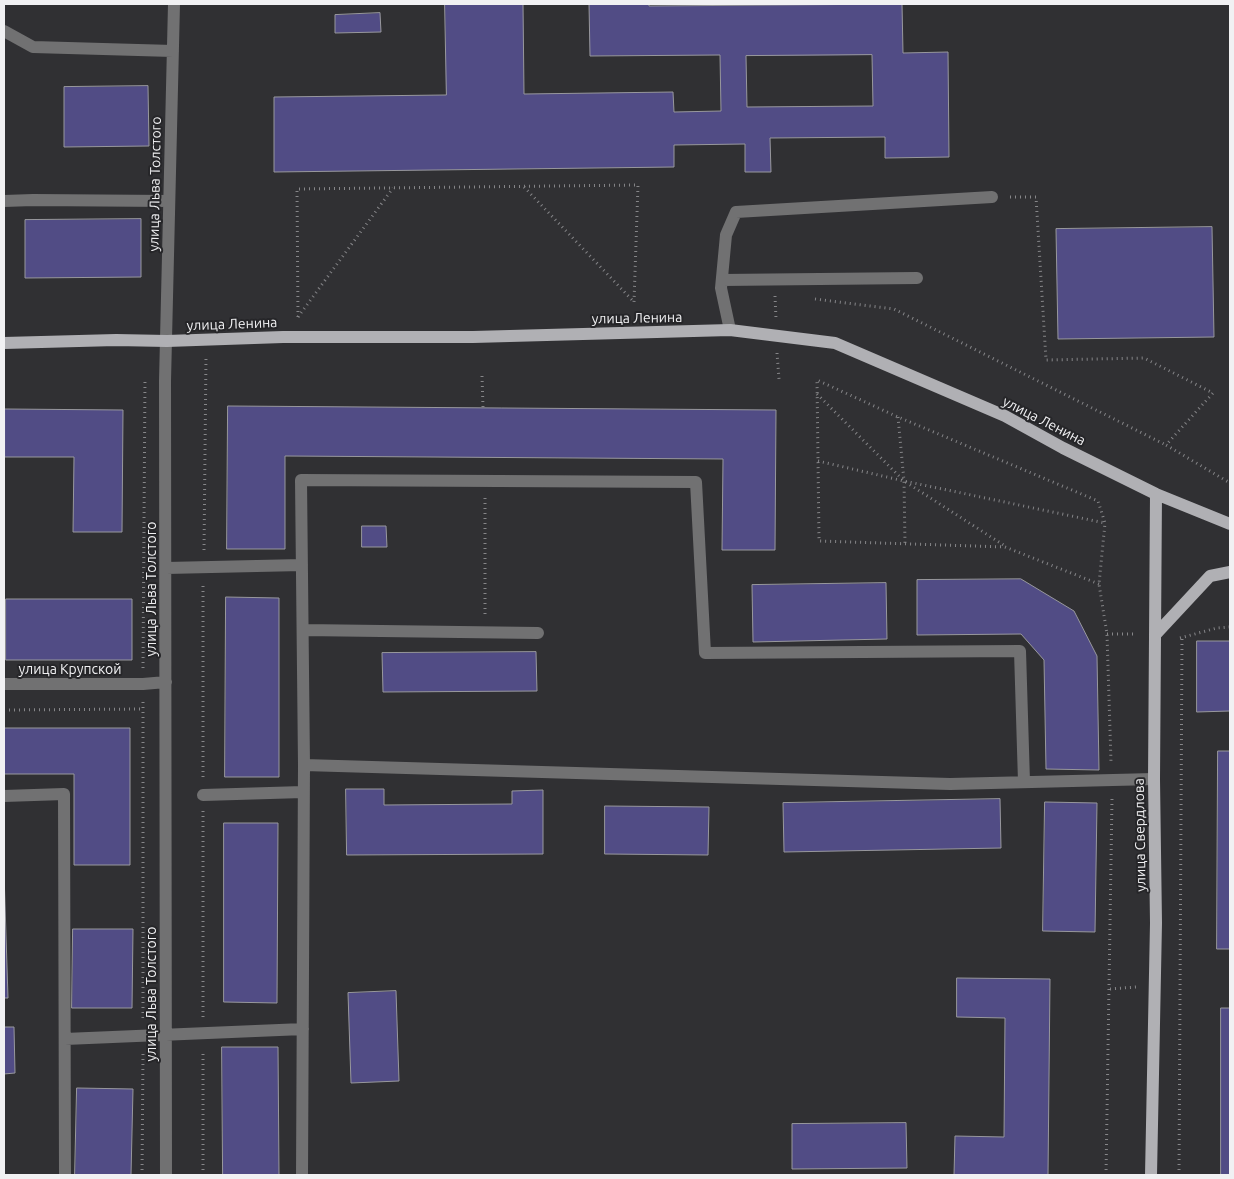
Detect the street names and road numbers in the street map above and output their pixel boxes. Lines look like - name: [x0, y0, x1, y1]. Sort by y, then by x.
- street label: улица Льва Толстого: [145, 116, 165, 252]
- street label: улица Ленина: [591, 309, 683, 327]
- street label: улица Ленина: [186, 314, 278, 334]
- street label: улица Ленина: [1000, 393, 1088, 449]
- street label: улица Льва Толстого: [143, 521, 159, 657]
- street label: улица Крупской: [19, 661, 121, 677]
- street label: улица Свердлова: [1131, 778, 1149, 892]
- street label: улица Льва Толстого: [143, 926, 159, 1062]

